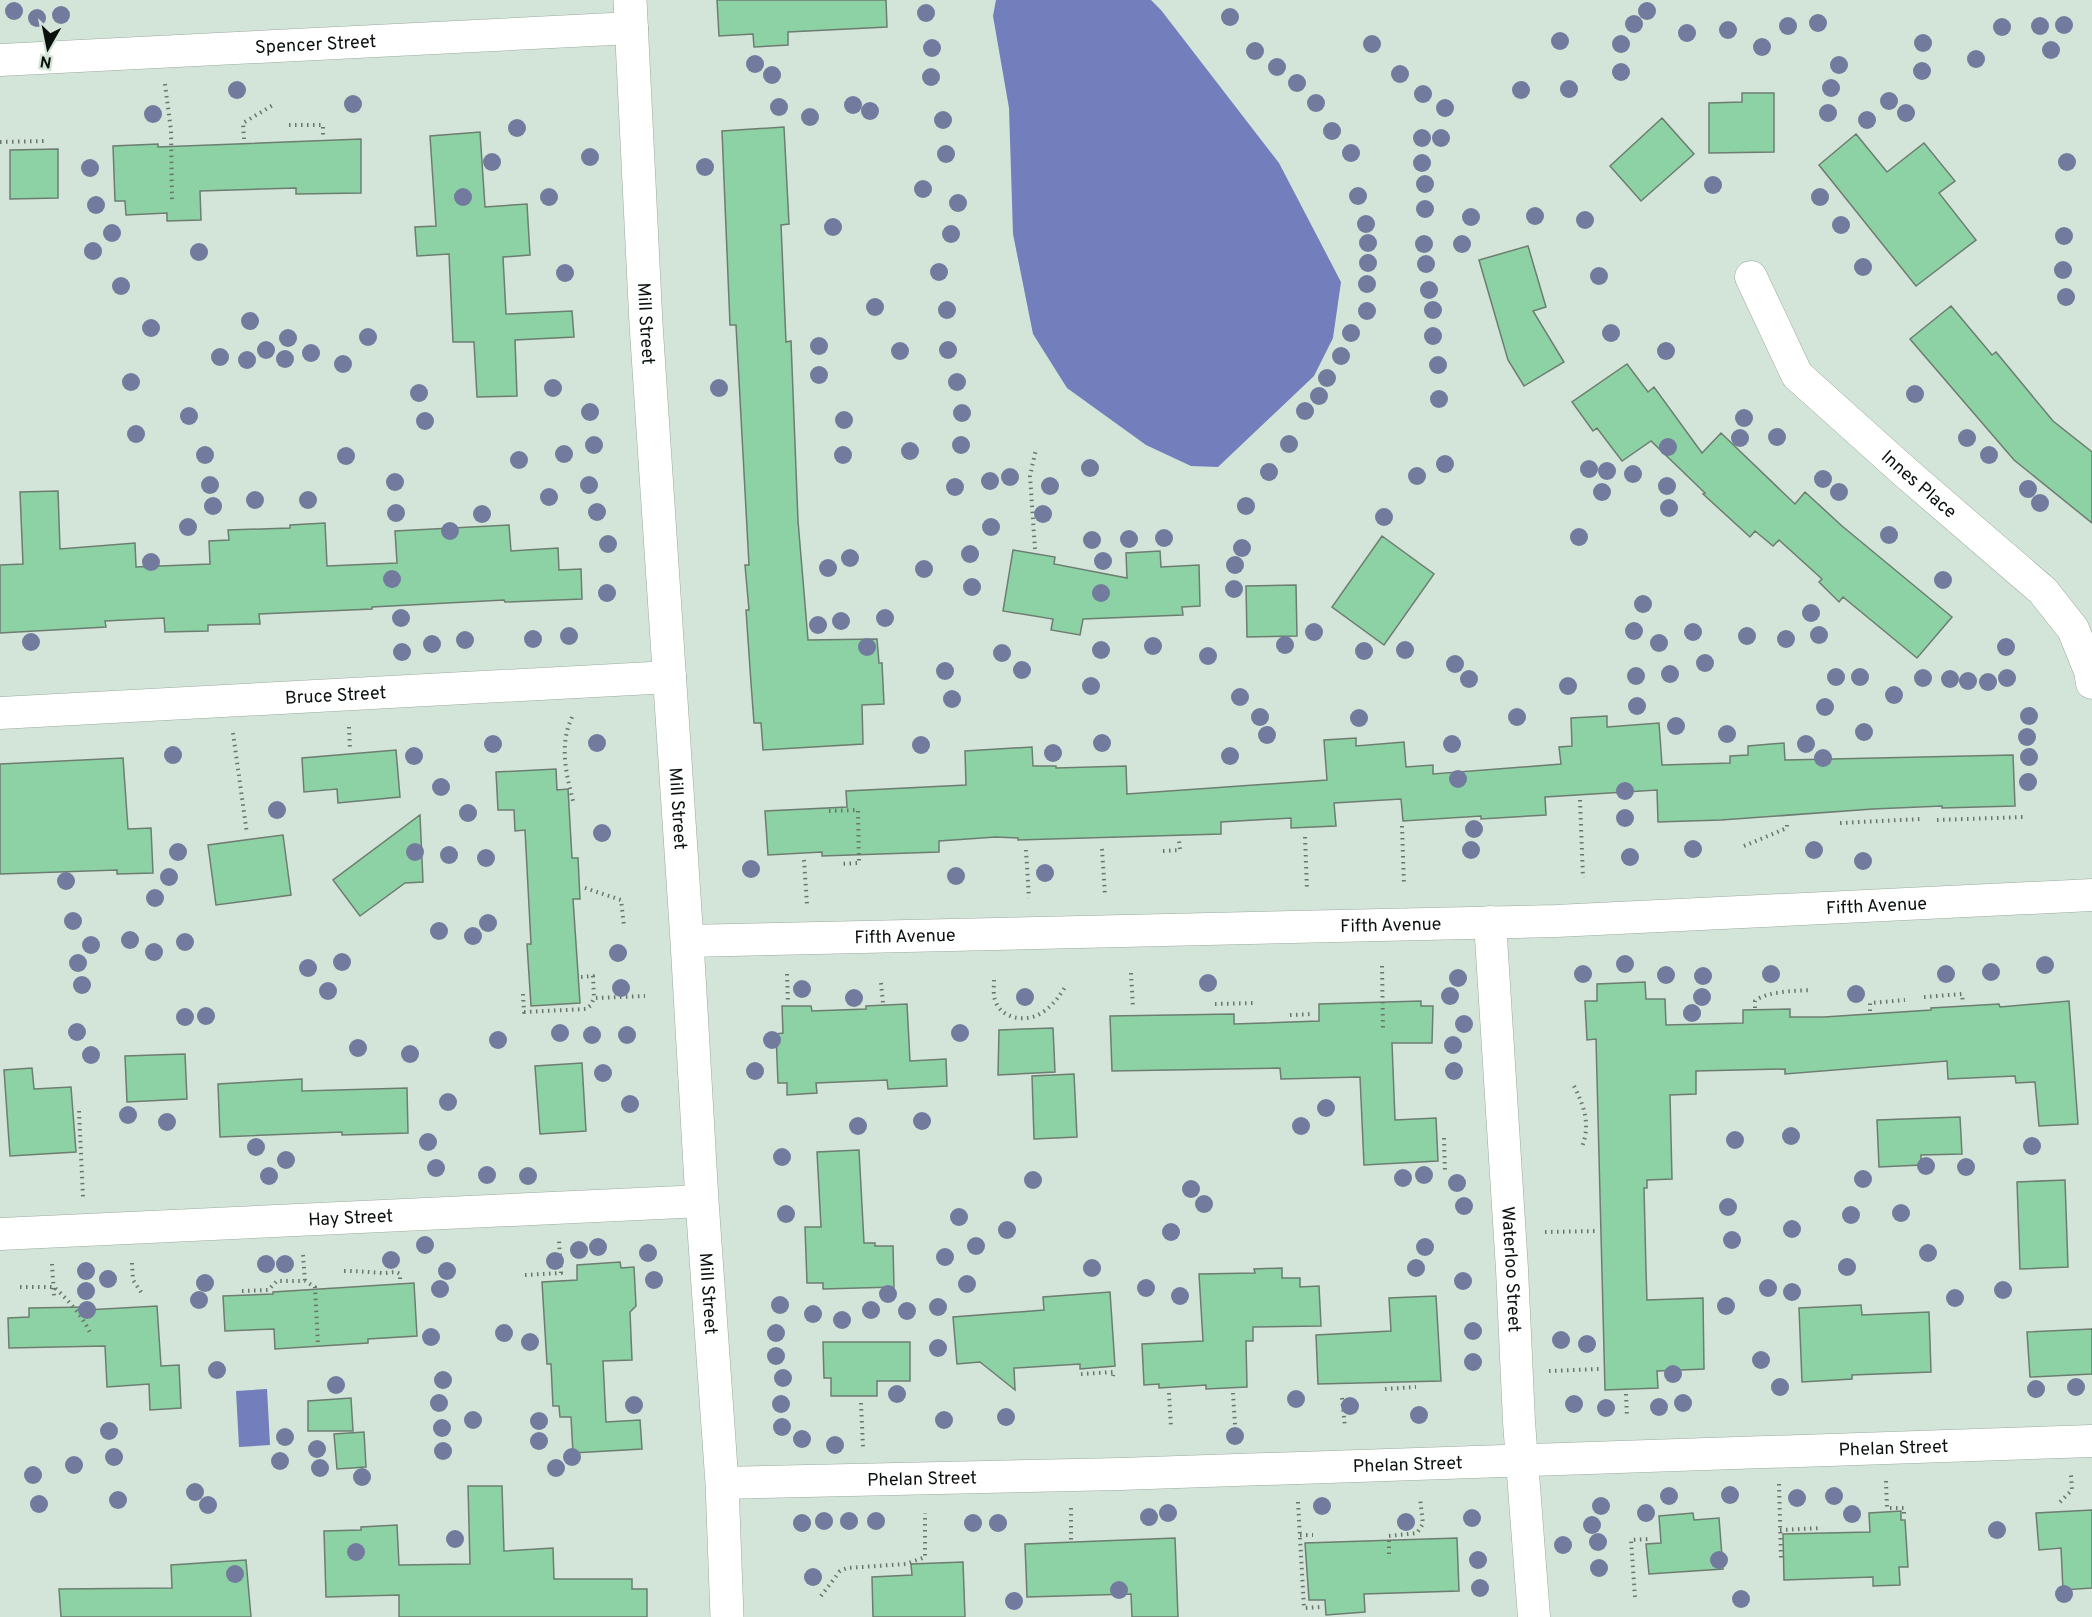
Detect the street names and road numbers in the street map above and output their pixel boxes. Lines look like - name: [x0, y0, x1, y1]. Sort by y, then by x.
- street label: Spencer Street: [254, 31, 377, 60]
- street label: Mill Street: [631, 282, 659, 366]
- street label: Innes Place: [1876, 446, 1961, 524]
- street label: Bruce Street: [284, 682, 387, 711]
- street label: Mill Street: [662, 767, 691, 850]
- street label: Fifth Avenue: [1825, 893, 1928, 921]
- street label: Fifth Avenue: [1340, 914, 1442, 939]
- street label: Fifth Avenue: [854, 925, 956, 950]
- street label: Hay Street: [308, 1206, 394, 1232]
- street label: Waterloo Street: [1495, 1206, 1525, 1333]
- street label: Mill Street: [693, 1252, 721, 1336]
- street label: Phelan Street: [1838, 1436, 1949, 1463]
- street label: Phelan Street: [1353, 1452, 1463, 1479]
- street label: Phelan Street: [867, 1467, 977, 1493]

